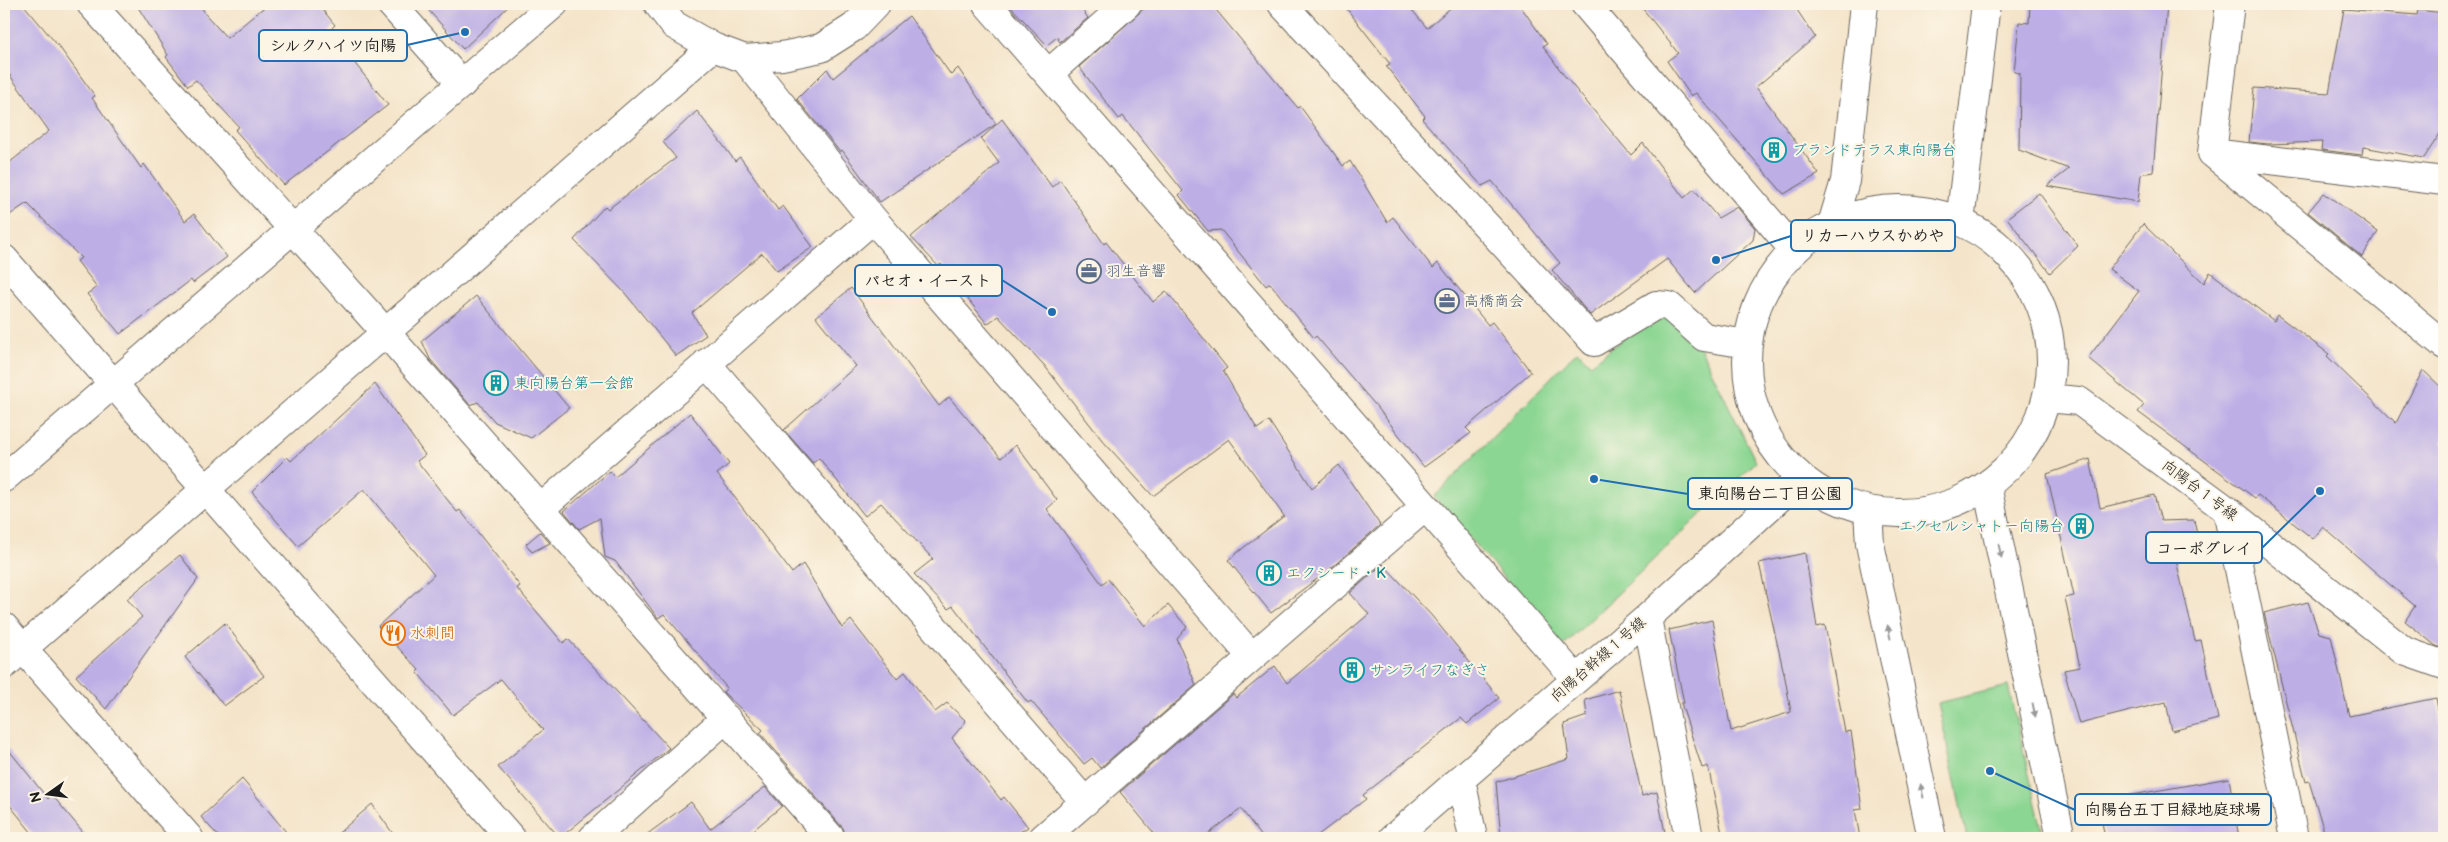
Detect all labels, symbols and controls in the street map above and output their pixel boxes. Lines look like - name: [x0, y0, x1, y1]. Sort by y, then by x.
- callout: シルクハイツ向陽: [259, 30, 407, 61]
- text: シルクハイツ向陽: [270, 37, 396, 56]
- building icon: ブランドテラス東向陽台: [1761, 137, 1787, 163]
- place label: ブランドテラス東向陽台: [1792, 141, 1956, 160]
- callout: リカーハウスかめや: [1791, 220, 1955, 251]
- text: リカーハウスかめや: [1801, 227, 1945, 246]
- office icon: 羽生音響: [1076, 258, 1102, 284]
- place label: 羽生音響: [1106, 262, 1166, 281]
- callout: パセオ・イースト: [855, 265, 1002, 296]
- text: パセオ・イースト: [864, 272, 992, 291]
- office icon: 高橋商会: [1434, 288, 1460, 314]
- place label: 高橋商会: [1464, 292, 1524, 311]
- building icon: 東向陽台第一会館: [483, 370, 509, 396]
- place label: 東向陽台第一会館: [514, 374, 634, 393]
- street label: 向陽台１号線: [2158, 456, 2241, 525]
- callout: 東向陽台二丁目公園: [1688, 478, 1852, 509]
- text: 東向陽台二丁目公園: [1698, 485, 1842, 504]
- building icon: エクセルシャトー向陽台: [2068, 513, 2094, 539]
- place label: エクセルシャトー向陽台: [1898, 517, 2064, 536]
- callout: コーポグレイ: [2146, 532, 2262, 563]
- text: コーポグレイ: [2156, 540, 2252, 559]
- one-way arrow: [1997, 543, 2005, 559]
- building icon: エクシード・K: [1256, 560, 1282, 586]
- place label: エクシード・K: [1286, 564, 1386, 583]
- street label: 向陽台幹線１号線: [1547, 613, 1650, 706]
- restaurant icon: 水刺間: [380, 620, 406, 646]
- place label: 水刺間: [410, 624, 455, 643]
- one-way arrow: [1885, 624, 1893, 639]
- building icon: サンライフなぎさ: [1339, 657, 1365, 683]
- place label: サンライフなぎさ: [1370, 661, 1489, 680]
- one-way arrow: [2030, 702, 2038, 717]
- north arrow: [22, 770, 72, 820]
- one-way arrow: [1918, 782, 1926, 798]
- text: N: [26, 790, 45, 804]
- callout: 向陽台五丁目緑地庭球場: [2075, 794, 2271, 825]
- text: 向陽台五丁目緑地庭球場: [2085, 801, 2261, 820]

